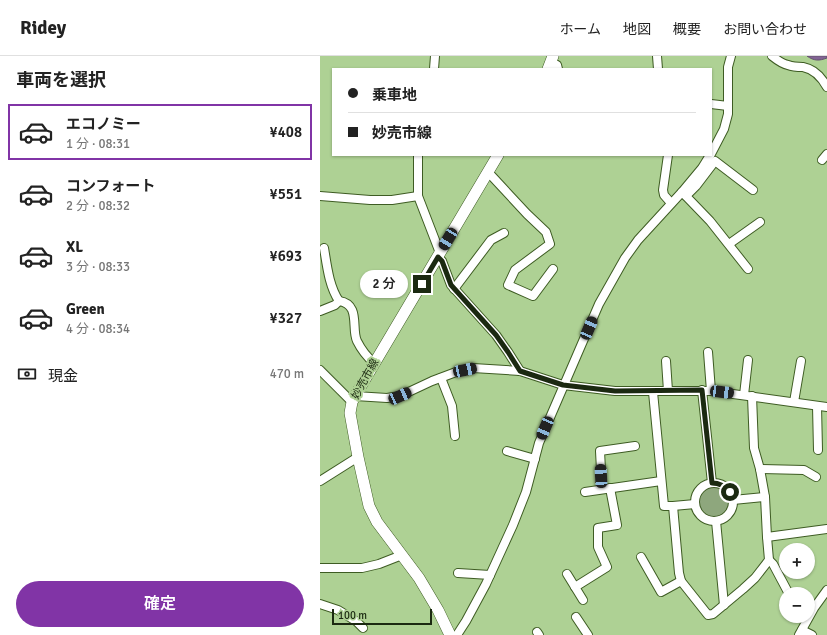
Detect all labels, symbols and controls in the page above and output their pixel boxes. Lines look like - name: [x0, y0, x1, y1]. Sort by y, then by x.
- text: Ridey: [20, 16, 66, 40]
- text: ホーム: [559, 21, 601, 38]
- text: 地図: [623, 21, 651, 38]
- text: 概要: [673, 21, 701, 38]
- text: お問い合わせ: [723, 21, 807, 38]
- text: 車両を選択: [16, 69, 106, 91]
- text: 乗車地: [372, 86, 417, 104]
- icon: car: [18, 114, 54, 150]
- text: エコノミー: [66, 115, 141, 133]
- text: ¥408: [270, 123, 302, 141]
- text: 妙売市線: [372, 124, 432, 142]
- text: 1 分 · 08:31: [66, 136, 130, 152]
- icon: car: [18, 176, 54, 212]
- text: コンフォート: [66, 177, 156, 195]
- text: ¥551: [270, 185, 302, 203]
- text: 2 分 · 08:32: [66, 198, 130, 214]
- car: [437, 226, 459, 252]
- icon: car: [18, 238, 54, 274]
- text: XL: [66, 238, 83, 256]
- text: ¥693: [270, 247, 302, 265]
- text: 3 分 · 08:33: [66, 259, 130, 275]
- callout: 2 分: [360, 270, 408, 298]
- route end: [413, 275, 431, 293]
- text: 2 分: [373, 276, 395, 292]
- icon: car: [18, 300, 54, 336]
- text: Green: [66, 300, 105, 318]
- text: ¥327: [270, 309, 302, 327]
- car: [579, 315, 599, 341]
- text: 4 分 · 08:34: [66, 321, 130, 337]
- street label: 妙売市線: [349, 357, 381, 401]
- car: [452, 362, 478, 378]
- icon: cash: [16, 363, 38, 385]
- text: 470 m: [270, 366, 304, 382]
- text: 現金: [48, 367, 78, 385]
- car: [709, 385, 735, 399]
- car: [387, 386, 413, 406]
- car: [535, 415, 555, 441]
- car: [594, 464, 608, 488]
- route start: [721, 483, 739, 501]
- map controls: [779, 543, 815, 623]
- button: +: [779, 543, 815, 579]
- button: 確定: [16, 581, 304, 627]
- button: −: [779, 587, 815, 623]
- scale bar: [332, 607, 432, 626]
- text: 100 m: [338, 609, 367, 622]

